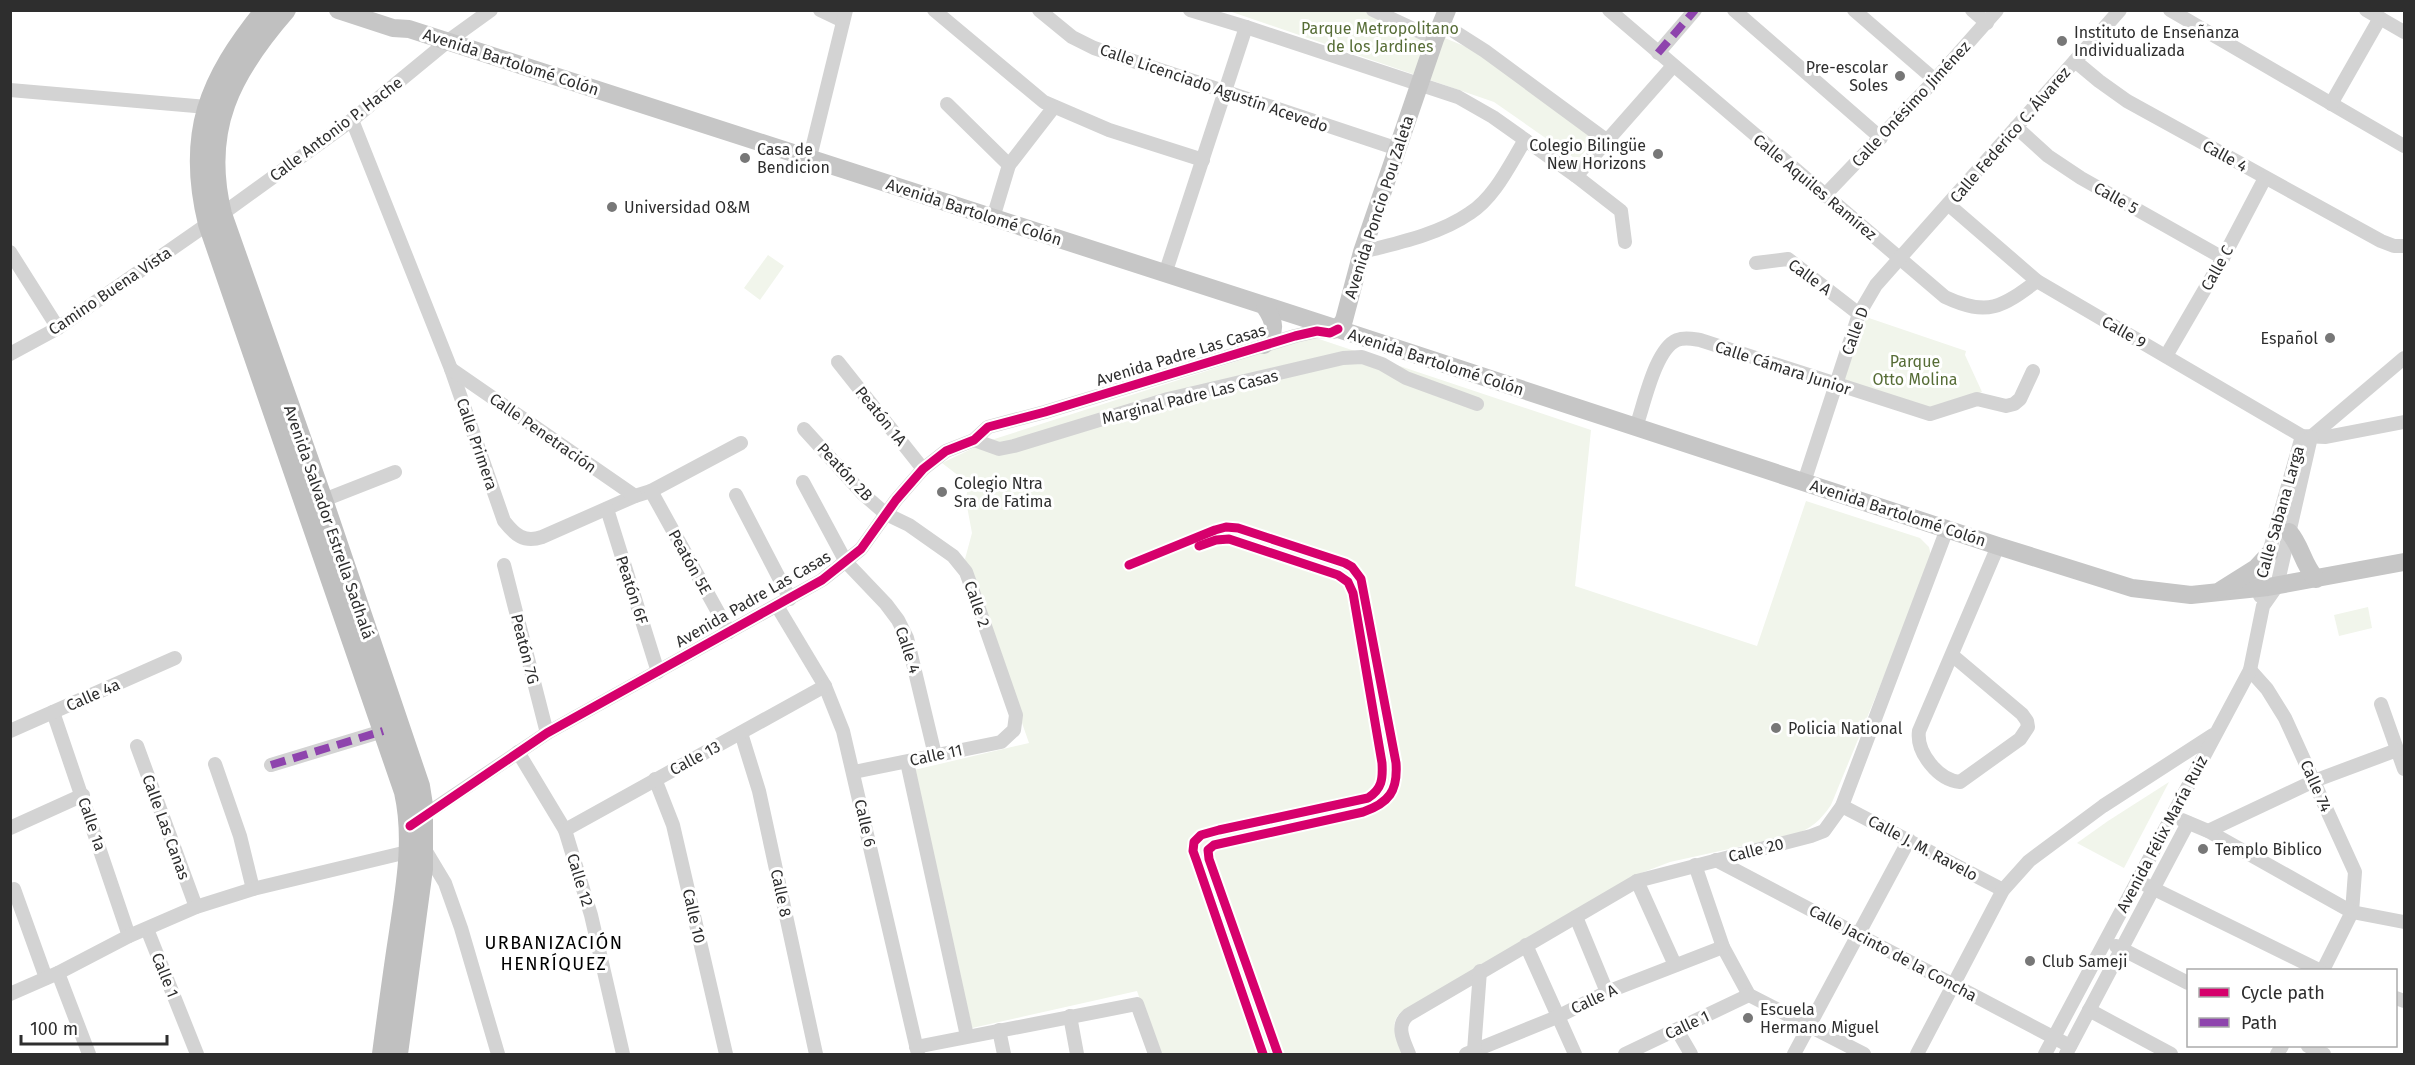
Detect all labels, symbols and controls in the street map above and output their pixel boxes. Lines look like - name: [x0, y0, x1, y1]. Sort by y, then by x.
- park label: Parque Metropolitano de los Jardines: [1301, 19, 1459, 56]
- place label: Instituto de Enseñanza Individualizada: [2074, 23, 2239, 60]
- street label: Avenida Bartolomé Colón: [421, 25, 601, 99]
- marker: Instituto de Enseñanza Individualizada: [2055, 34, 2069, 48]
- street label: Calle Onésimo Jiménez: [1848, 37, 1974, 171]
- street label: Calle Licenciado Agustín Acevedo: [1097, 40, 1331, 136]
- place label: Pre-escolar Soles: [1806, 58, 1889, 95]
- street label: Calle Federico C. Álvarez: [1945, 63, 2074, 207]
- marker: Pre-escolar Soles: [1893, 69, 1907, 83]
- street label: Calle Antonio P. Hache: [266, 73, 406, 185]
- street label: Avenida Poncio Pou Zaleta: [1340, 113, 1418, 301]
- street label: Calle Aquiles Ramírez: [1750, 130, 1880, 244]
- place label: Colegio Bilingüe New Horizons: [1529, 136, 1646, 173]
- street label: Calle 4: [2199, 136, 2251, 176]
- place label: Casa de Bendicion: [757, 140, 830, 177]
- marker: Colegio Bilingüe New Horizons: [1651, 147, 1665, 161]
- marker: Casa de Bendicion: [738, 151, 752, 165]
- street label: Avenida Bartolomé Colón: [884, 175, 1064, 249]
- street label: Calle 5: [2091, 178, 2141, 218]
- place label: Universidad O&M: [624, 198, 750, 217]
- marker: Universidad O&M: [605, 200, 619, 214]
- street label: Calle C: [2197, 242, 2237, 294]
- street label: Camino Buena Vista: [45, 243, 175, 339]
- street label: Calle A: [1785, 255, 1836, 300]
- street label: Calle D: [1838, 304, 1872, 358]
- street label: Calle 9: [2098, 312, 2150, 352]
- street label: Avenida Padre Las Casas: [1094, 320, 1268, 390]
- street label: Avenida Bartolomé Colón: [1346, 325, 1526, 399]
- place label: Español: [2261, 329, 2318, 348]
- marker: Español: [2323, 331, 2337, 345]
- street label: Calle Cámara Junior: [1713, 337, 1854, 399]
- park label: Parque Otto Molina: [1872, 352, 1958, 389]
- street label: Marginal Padre Las Casas: [1100, 366, 1280, 428]
- street label: Peatón 1A: [851, 383, 911, 450]
- street label: Calle Penetración: [486, 389, 600, 477]
- street label: Calle Primera: [452, 396, 502, 492]
- street label: Avenida Salvador Estrella Sadhalá: [280, 403, 378, 641]
- street label: Peatón 2B: [813, 439, 877, 505]
- street label: Calle Sabana Larga: [2252, 444, 2308, 580]
- place label: Colegio Ntra Sra de Fatima: [954, 474, 1052, 511]
- street label: Avenida Bartolomé Colón: [1808, 476, 1988, 550]
- marker: Colegio Ntra Sra de Fatima: [935, 485, 949, 499]
- street label: Peatón 5E: [664, 526, 716, 598]
- street label: Avenida Padre Las Casas: [672, 547, 834, 651]
- street label: Peatón 6F: [612, 553, 652, 627]
- street label: Calle 2: [960, 578, 994, 630]
- street label: Peatón 7G: [507, 612, 543, 686]
- street label: Calle 4: [892, 624, 925, 676]
- street label: Calle 4a: [63, 675, 123, 715]
- place label: Policia National: [1788, 719, 1903, 738]
- marker: Policia National: [1769, 721, 1783, 735]
- street label: Calle 13: [666, 737, 724, 779]
- street label: Calle 11: [908, 740, 964, 770]
- street label: Avenida Félix María Ruiz: [2113, 752, 2211, 916]
- street label: Calle 74: [2296, 757, 2336, 815]
- street label: Calle Las Canas: [138, 772, 194, 882]
- street label: Calle 1a: [74, 795, 110, 853]
- street label: Calle 6: [850, 797, 880, 849]
- street label: Calle J. M. Ravelo: [1865, 811, 1981, 885]
- street label: Calle 20: [1726, 834, 1786, 866]
- place label: Templo Biblico: [2215, 840, 2322, 859]
- marker: Templo Biblico: [2196, 842, 2210, 856]
- street label: Calle 12: [563, 851, 597, 909]
- street label: Calle 8: [767, 867, 795, 919]
- street label: Calle 10: [679, 887, 710, 945]
- street label: Calle Jacinto de la Concha: [1806, 901, 1980, 1005]
- district label: URBANIZACIÓN HENRÍQUEZ: [484, 932, 624, 975]
- street label: Calle 1: [147, 950, 183, 1000]
- place label: Club Sameji: [2042, 952, 2127, 971]
- marker: Club Sameji: [2023, 954, 2037, 968]
- legend: [2187, 969, 2397, 1047]
- street label: Calle A: [1568, 980, 1621, 1018]
- text: Cycle path: [2241, 982, 2325, 1004]
- place label: Escuela Hermano Miguel: [1760, 1000, 1879, 1037]
- street label: Calle 1: [1662, 1007, 1712, 1043]
- scale bar: [21, 1008, 166, 1046]
- marker: Escuela Hermano Miguel: [1741, 1011, 1755, 1025]
- text: Path: [2241, 1012, 2277, 1034]
- text: 100 m: [30, 1018, 78, 1040]

